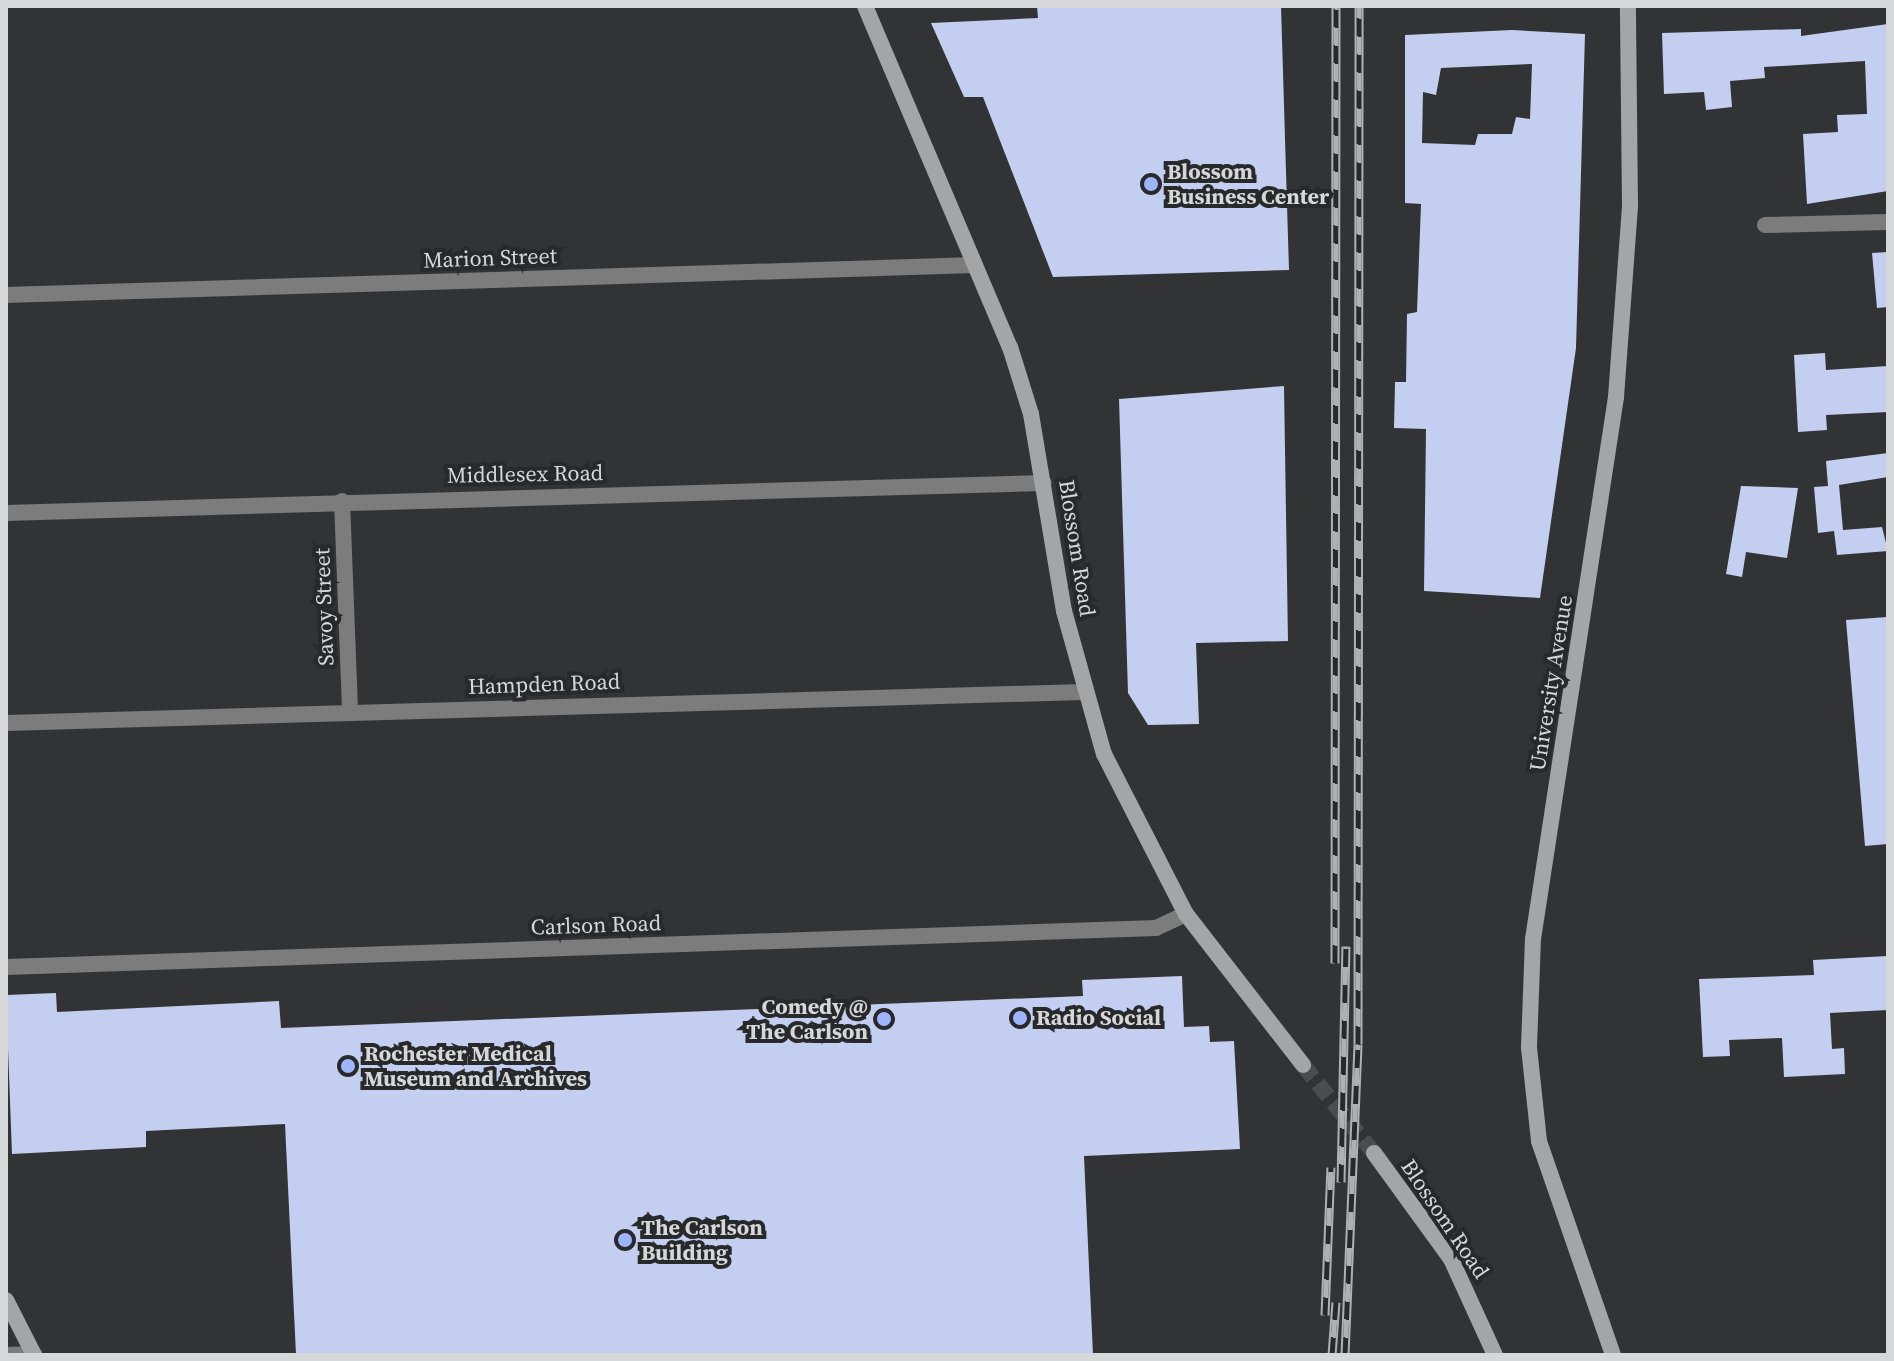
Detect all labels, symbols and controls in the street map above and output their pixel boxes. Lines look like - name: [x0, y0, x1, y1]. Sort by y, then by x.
- place label: Blossom Business Center: [1167, 158, 1329, 210]
- marker: Blossom Business Center: [1142, 175, 1160, 193]
- street label: Marion Street: [423, 242, 557, 274]
- street label: Middlesex Road: [447, 459, 603, 489]
- street label: Blossom Road: [1053, 478, 1101, 618]
- street label: Savoy Street: [309, 548, 339, 666]
- street label: University Avenue: [1524, 593, 1578, 773]
- street label: Hampden Road: [467, 668, 621, 700]
- street label: Carlson Road: [530, 910, 662, 940]
- place label: Comedy @ The Carlson: [746, 993, 868, 1044]
- place label: Radio Social: [1036, 1005, 1161, 1031]
- marker: Radio Social: [1011, 1009, 1029, 1027]
- marker: Comedy @ The Carlson: [875, 1010, 893, 1028]
- place label: Rochester Medical Museum and Archives: [364, 1040, 587, 1092]
- marker: Rochester Medical Museum and Archives: [339, 1057, 357, 1075]
- street label: Blossom Road: [1395, 1154, 1495, 1284]
- place label: The Carlson Building: [641, 1214, 763, 1266]
- marker: The Carlson Building: [616, 1231, 634, 1249]

